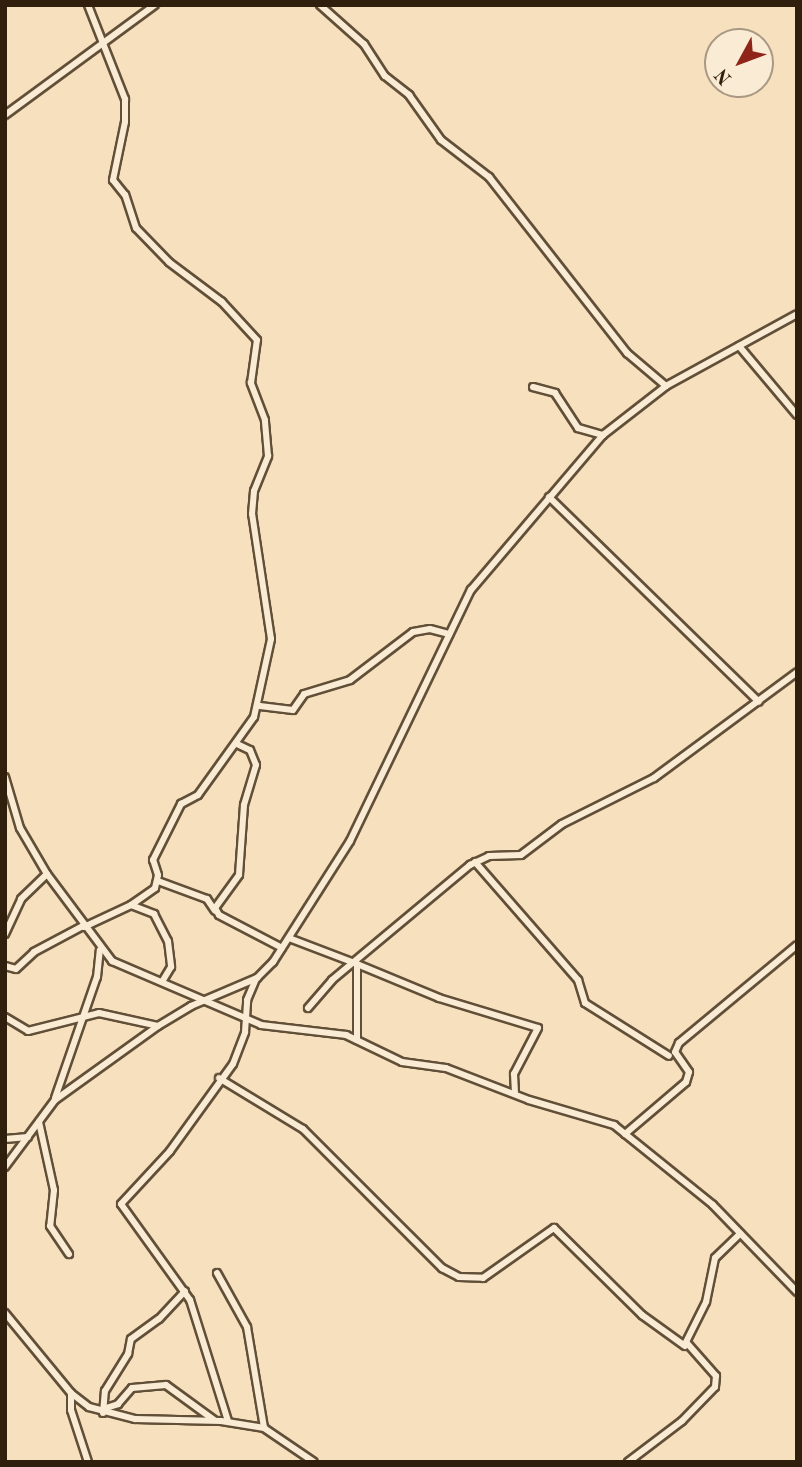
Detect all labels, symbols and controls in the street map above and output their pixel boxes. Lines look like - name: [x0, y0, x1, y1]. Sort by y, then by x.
- north arrow: [704, 28, 774, 98]
- text: N: [712, 64, 736, 88]

